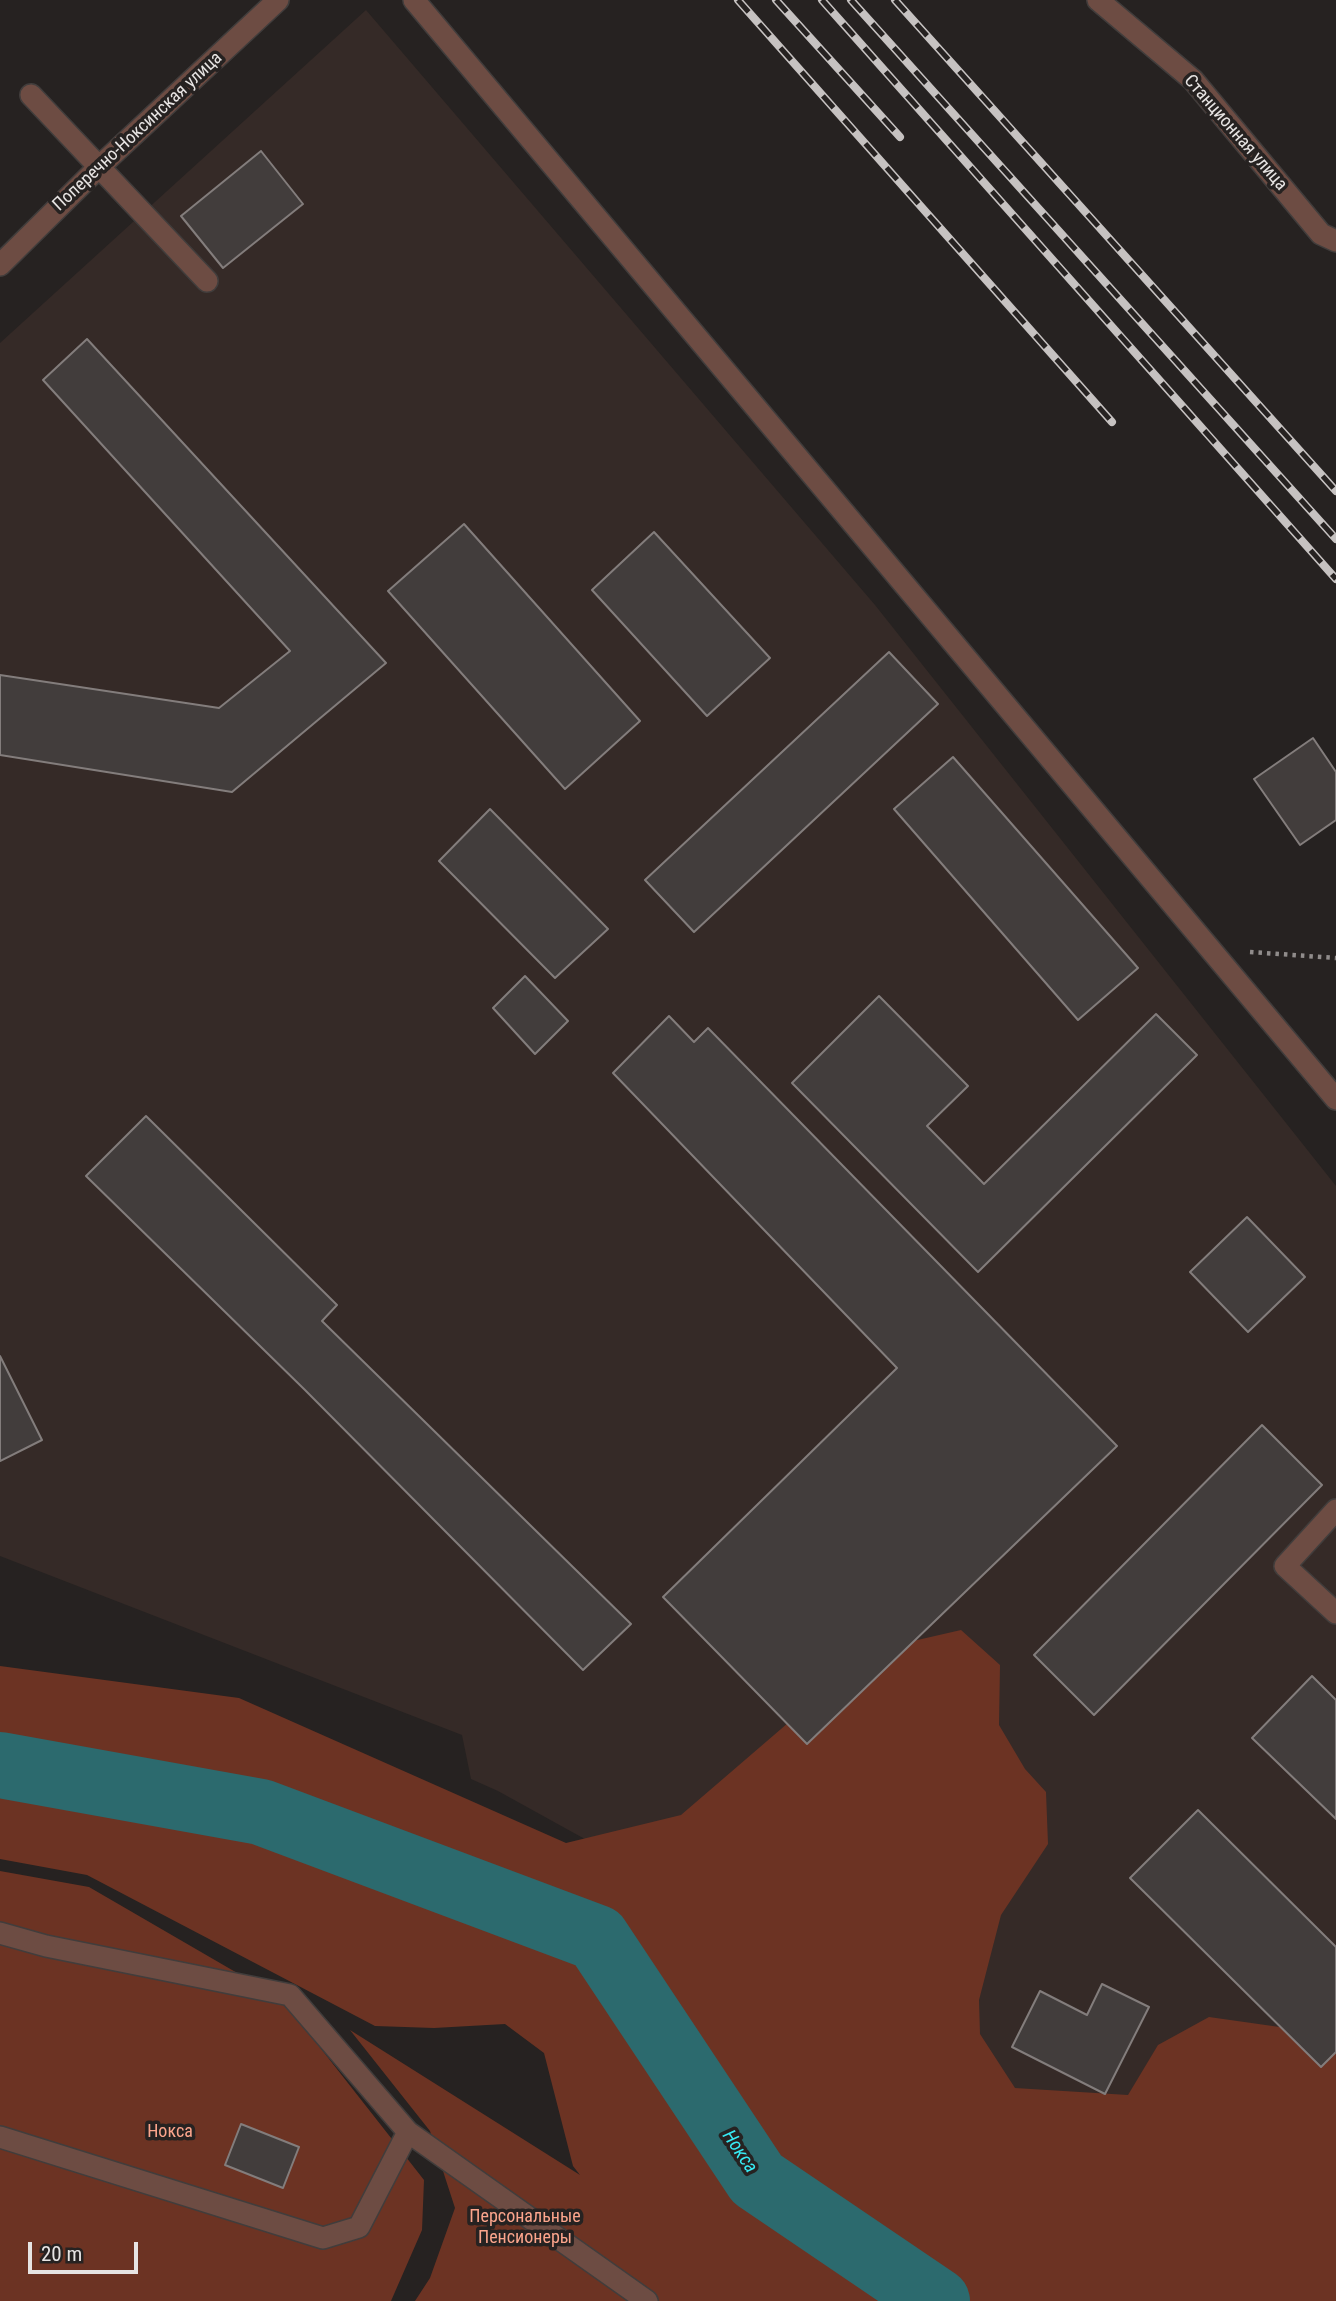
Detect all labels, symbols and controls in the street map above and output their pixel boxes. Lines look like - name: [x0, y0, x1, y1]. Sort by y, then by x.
- street label: Поперечно-Ноксинская улица: [49, 48, 227, 216]
- street label: Станционная улица: [1179, 71, 1291, 195]
- park label: Нокса: [147, 2121, 193, 2143]
- water label: Нокса: [716, 2126, 762, 2178]
- park label: Персональные Пенсионеры: [469, 2206, 581, 2248]
- scale bar: [32, 2228, 142, 2272]
- text: 20 m: [41, 2242, 82, 2266]

